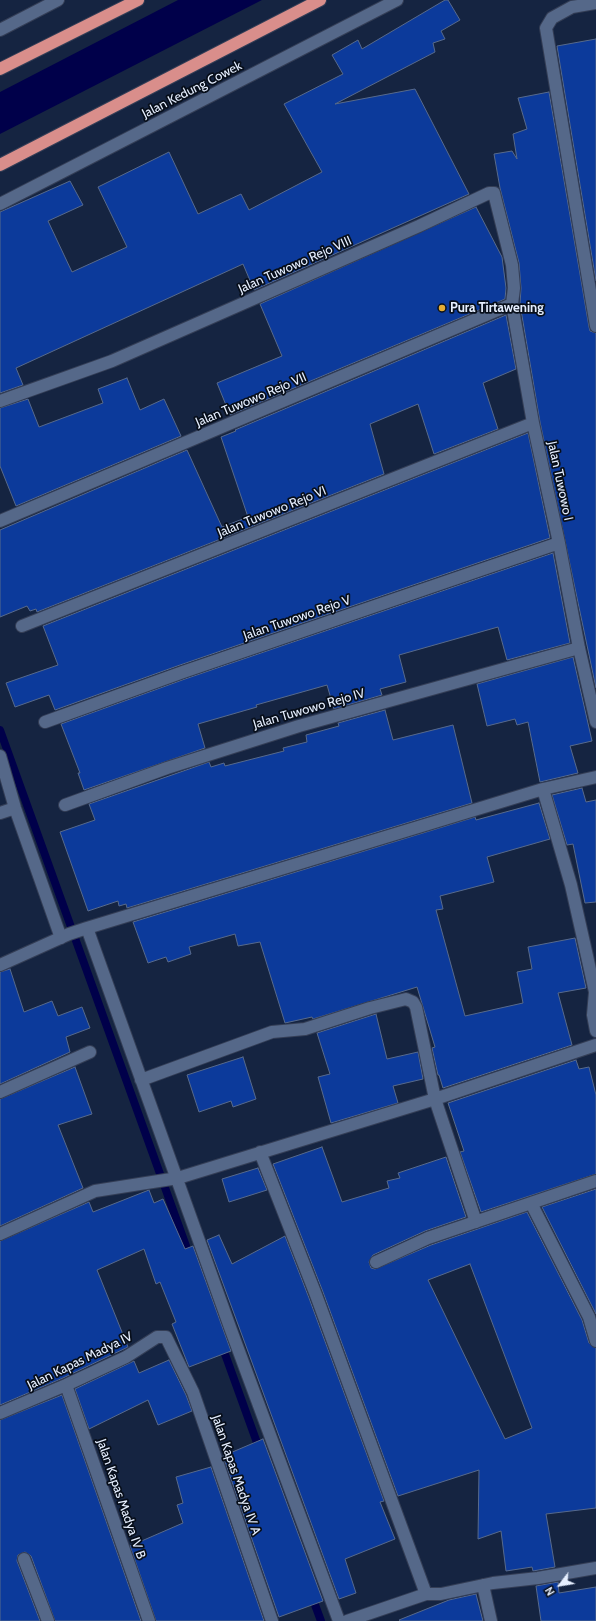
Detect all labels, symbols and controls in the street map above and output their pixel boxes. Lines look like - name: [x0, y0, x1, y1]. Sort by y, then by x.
- street label: Jalan Kedung Cowek: [139, 58, 245, 122]
- street label: Jalan Tuwowo Rejo VIII: [236, 233, 354, 297]
- place label: Pura Tirtawening: [450, 300, 544, 316]
- marker: Pura Tirtawening: [437, 303, 447, 313]
- street label: Jalan Tuwowo Rejo VII: [193, 370, 309, 430]
- street label: Jalan Tuwowo I: [544, 440, 576, 522]
- street label: Jalan Tuwowo Rejo VI: [215, 483, 329, 541]
- street label: Jalan Tuwowo Rejo V: [241, 592, 353, 644]
- street label: Jalan Tuwowo Rejo IV: [251, 686, 367, 732]
- street label: Jalan Kapas Madya IV: [25, 1329, 135, 1393]
- street label: Jalan Kapas Madya IV A: [208, 1413, 264, 1537]
- street label: Jalan Kapas Madya IV B: [93, 1437, 149, 1561]
- north arrow: [540, 1565, 580, 1605]
- text: N: [542, 1584, 558, 1598]

